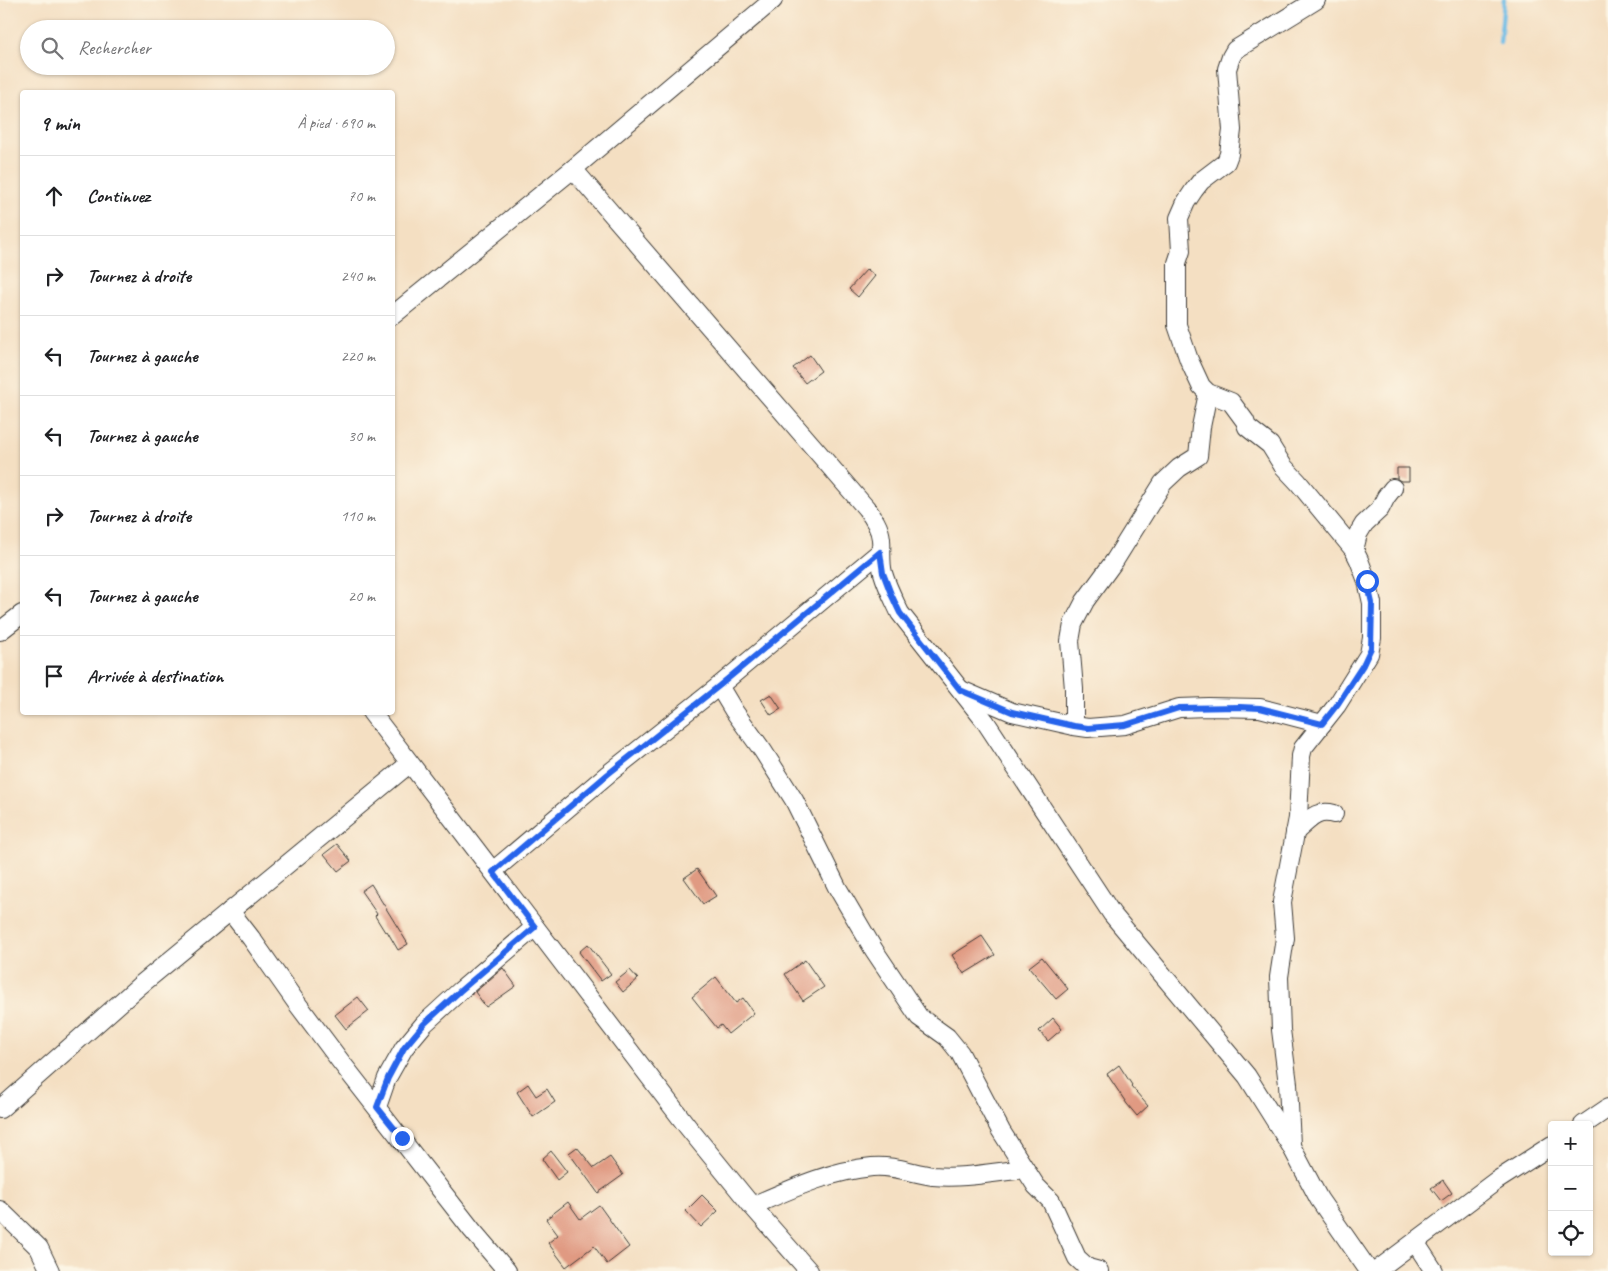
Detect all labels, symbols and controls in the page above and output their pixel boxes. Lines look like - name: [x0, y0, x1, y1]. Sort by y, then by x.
- search box: [20, 20, 395, 75]
- icon: search: [38, 34, 66, 62]
- text: Rechercher: [78, 36, 151, 60]
- text: 9 min: [40, 110, 80, 136]
- text: À pied · 690 m: [297, 113, 375, 133]
- icon: ahead: [40, 182, 68, 210]
- text: Continuez: [87, 184, 150, 208]
- text: 70 m: [348, 186, 375, 206]
- icon: right: [40, 262, 68, 290]
- text: Tournez à droite: [87, 264, 191, 288]
- text: 240 m: [341, 266, 375, 286]
- icon: left: [40, 342, 68, 370]
- text: Tournez à gauche: [87, 344, 198, 368]
- text: 220 m: [341, 346, 375, 366]
- icon: left: [40, 422, 68, 450]
- text: Tournez à gauche: [87, 424, 198, 448]
- text: 30 m: [348, 426, 375, 446]
- icon: right: [40, 502, 68, 530]
- text: Tournez à droite: [87, 504, 191, 528]
- text: 110 m: [341, 506, 375, 526]
- route start: [1356, 570, 1379, 593]
- icon: left: [40, 582, 68, 610]
- text: Tournez à gauche: [87, 584, 198, 608]
- text: 20 m: [348, 586, 375, 606]
- icon: arrive: [40, 662, 68, 690]
- text: Arrivée à destination: [87, 664, 223, 688]
- map controls: [1548, 1121, 1593, 1256]
- button: +: [1548, 1121, 1593, 1166]
- route end: [391, 1127, 414, 1150]
- button: −: [1548, 1166, 1593, 1211]
- button: locate: [1548, 1211, 1593, 1256]

